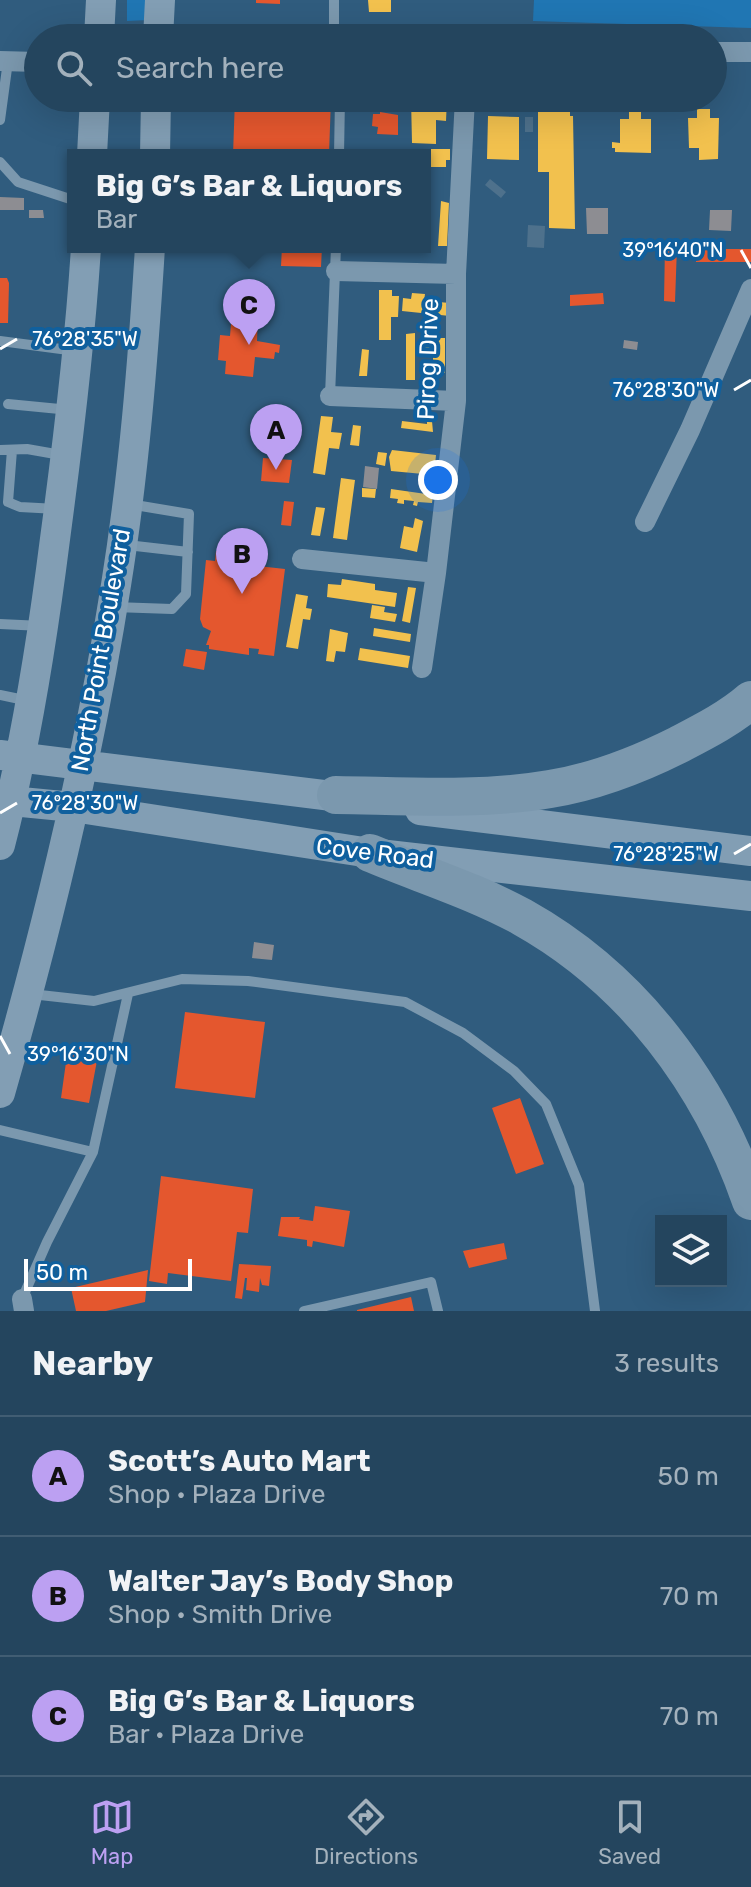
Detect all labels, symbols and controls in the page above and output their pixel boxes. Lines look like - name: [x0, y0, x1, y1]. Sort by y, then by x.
- search box: [24, 24, 727, 112]
- icon: search: [52, 46, 96, 90]
- text: Search here: [116, 50, 284, 86]
- popup: [67, 149, 431, 253]
- text: Big G’s Bar & Liquors: [96, 168, 402, 204]
- text: Bar: [96, 204, 137, 235]
- text: 39°16'40"N: [622, 238, 724, 262]
- pin: C: [223, 279, 275, 345]
- street label: Pirog Drive: [412, 298, 444, 420]
- text: 76°28'35"W: [32, 327, 138, 351]
- text: 76°28'30"W: [613, 378, 719, 402]
- pin: A: [250, 404, 302, 470]
- your location: [418, 460, 458, 500]
- street label: North Point Boulevard: [66, 526, 136, 774]
- pin: B: [216, 528, 268, 594]
- text: 76°28'30"W: [32, 791, 138, 815]
- street label: Cove Road: [315, 832, 435, 874]
- text: 76°28'25"W: [613, 842, 719, 866]
- text: 39°16'30"N: [27, 1042, 129, 1066]
- map controls: [655, 1215, 727, 1287]
- button: layers: [655, 1215, 727, 1287]
- scale bar: [24, 1255, 192, 1291]
- text: 50 m: [36, 1259, 88, 1286]
- text: Nearby: [32, 1343, 153, 1384]
- text: 3 results: [614, 1348, 719, 1379]
- text: Scott’s Auto Mart: [108, 1443, 371, 1479]
- text: A: [49, 1461, 67, 1492]
- text: 50 m: [658, 1461, 719, 1492]
- text: Shop · Plaza Drive: [108, 1479, 326, 1510]
- text: Walter Jay’s Body Shop: [108, 1563, 454, 1599]
- text: B: [49, 1581, 67, 1612]
- text: 70 m: [660, 1581, 719, 1612]
- text: Shop · Smith Drive: [108, 1599, 332, 1630]
- text: Big G’s Bar & Liquors: [108, 1683, 415, 1719]
- text: C: [49, 1701, 67, 1732]
- text: 70 m: [660, 1701, 719, 1732]
- text: Bar · Plaza Drive: [108, 1719, 304, 1750]
- tab: Map: [90, 1795, 134, 1870]
- tab: Directions: [314, 1795, 418, 1870]
- tab: Saved: [598, 1795, 661, 1870]

